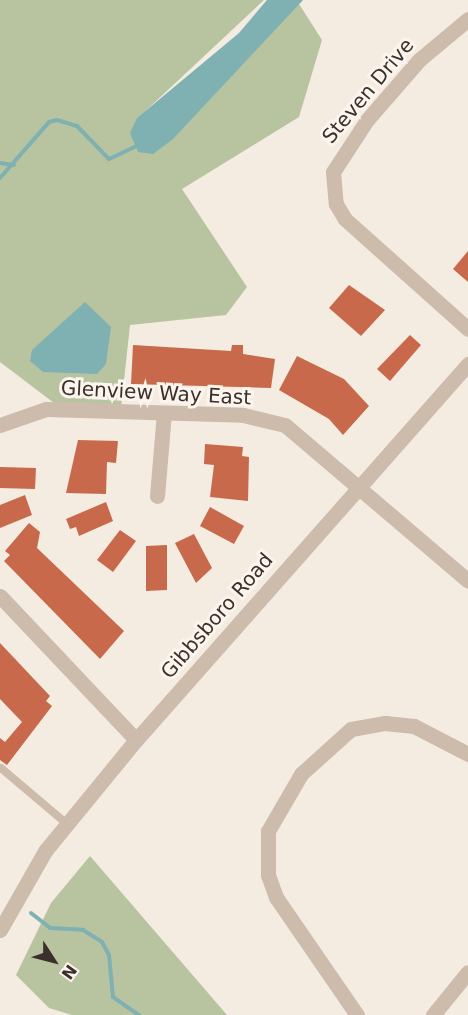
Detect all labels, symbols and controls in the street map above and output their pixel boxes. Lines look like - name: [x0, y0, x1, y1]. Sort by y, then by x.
- street label: Steven Drive: [317, 34, 419, 148]
- street label: Glenview Way East: [60, 376, 252, 410]
- street label: Gibbsboro Road: [156, 548, 278, 684]
- north arrow: [24, 931, 84, 991]
- text: N: [57, 961, 81, 983]

